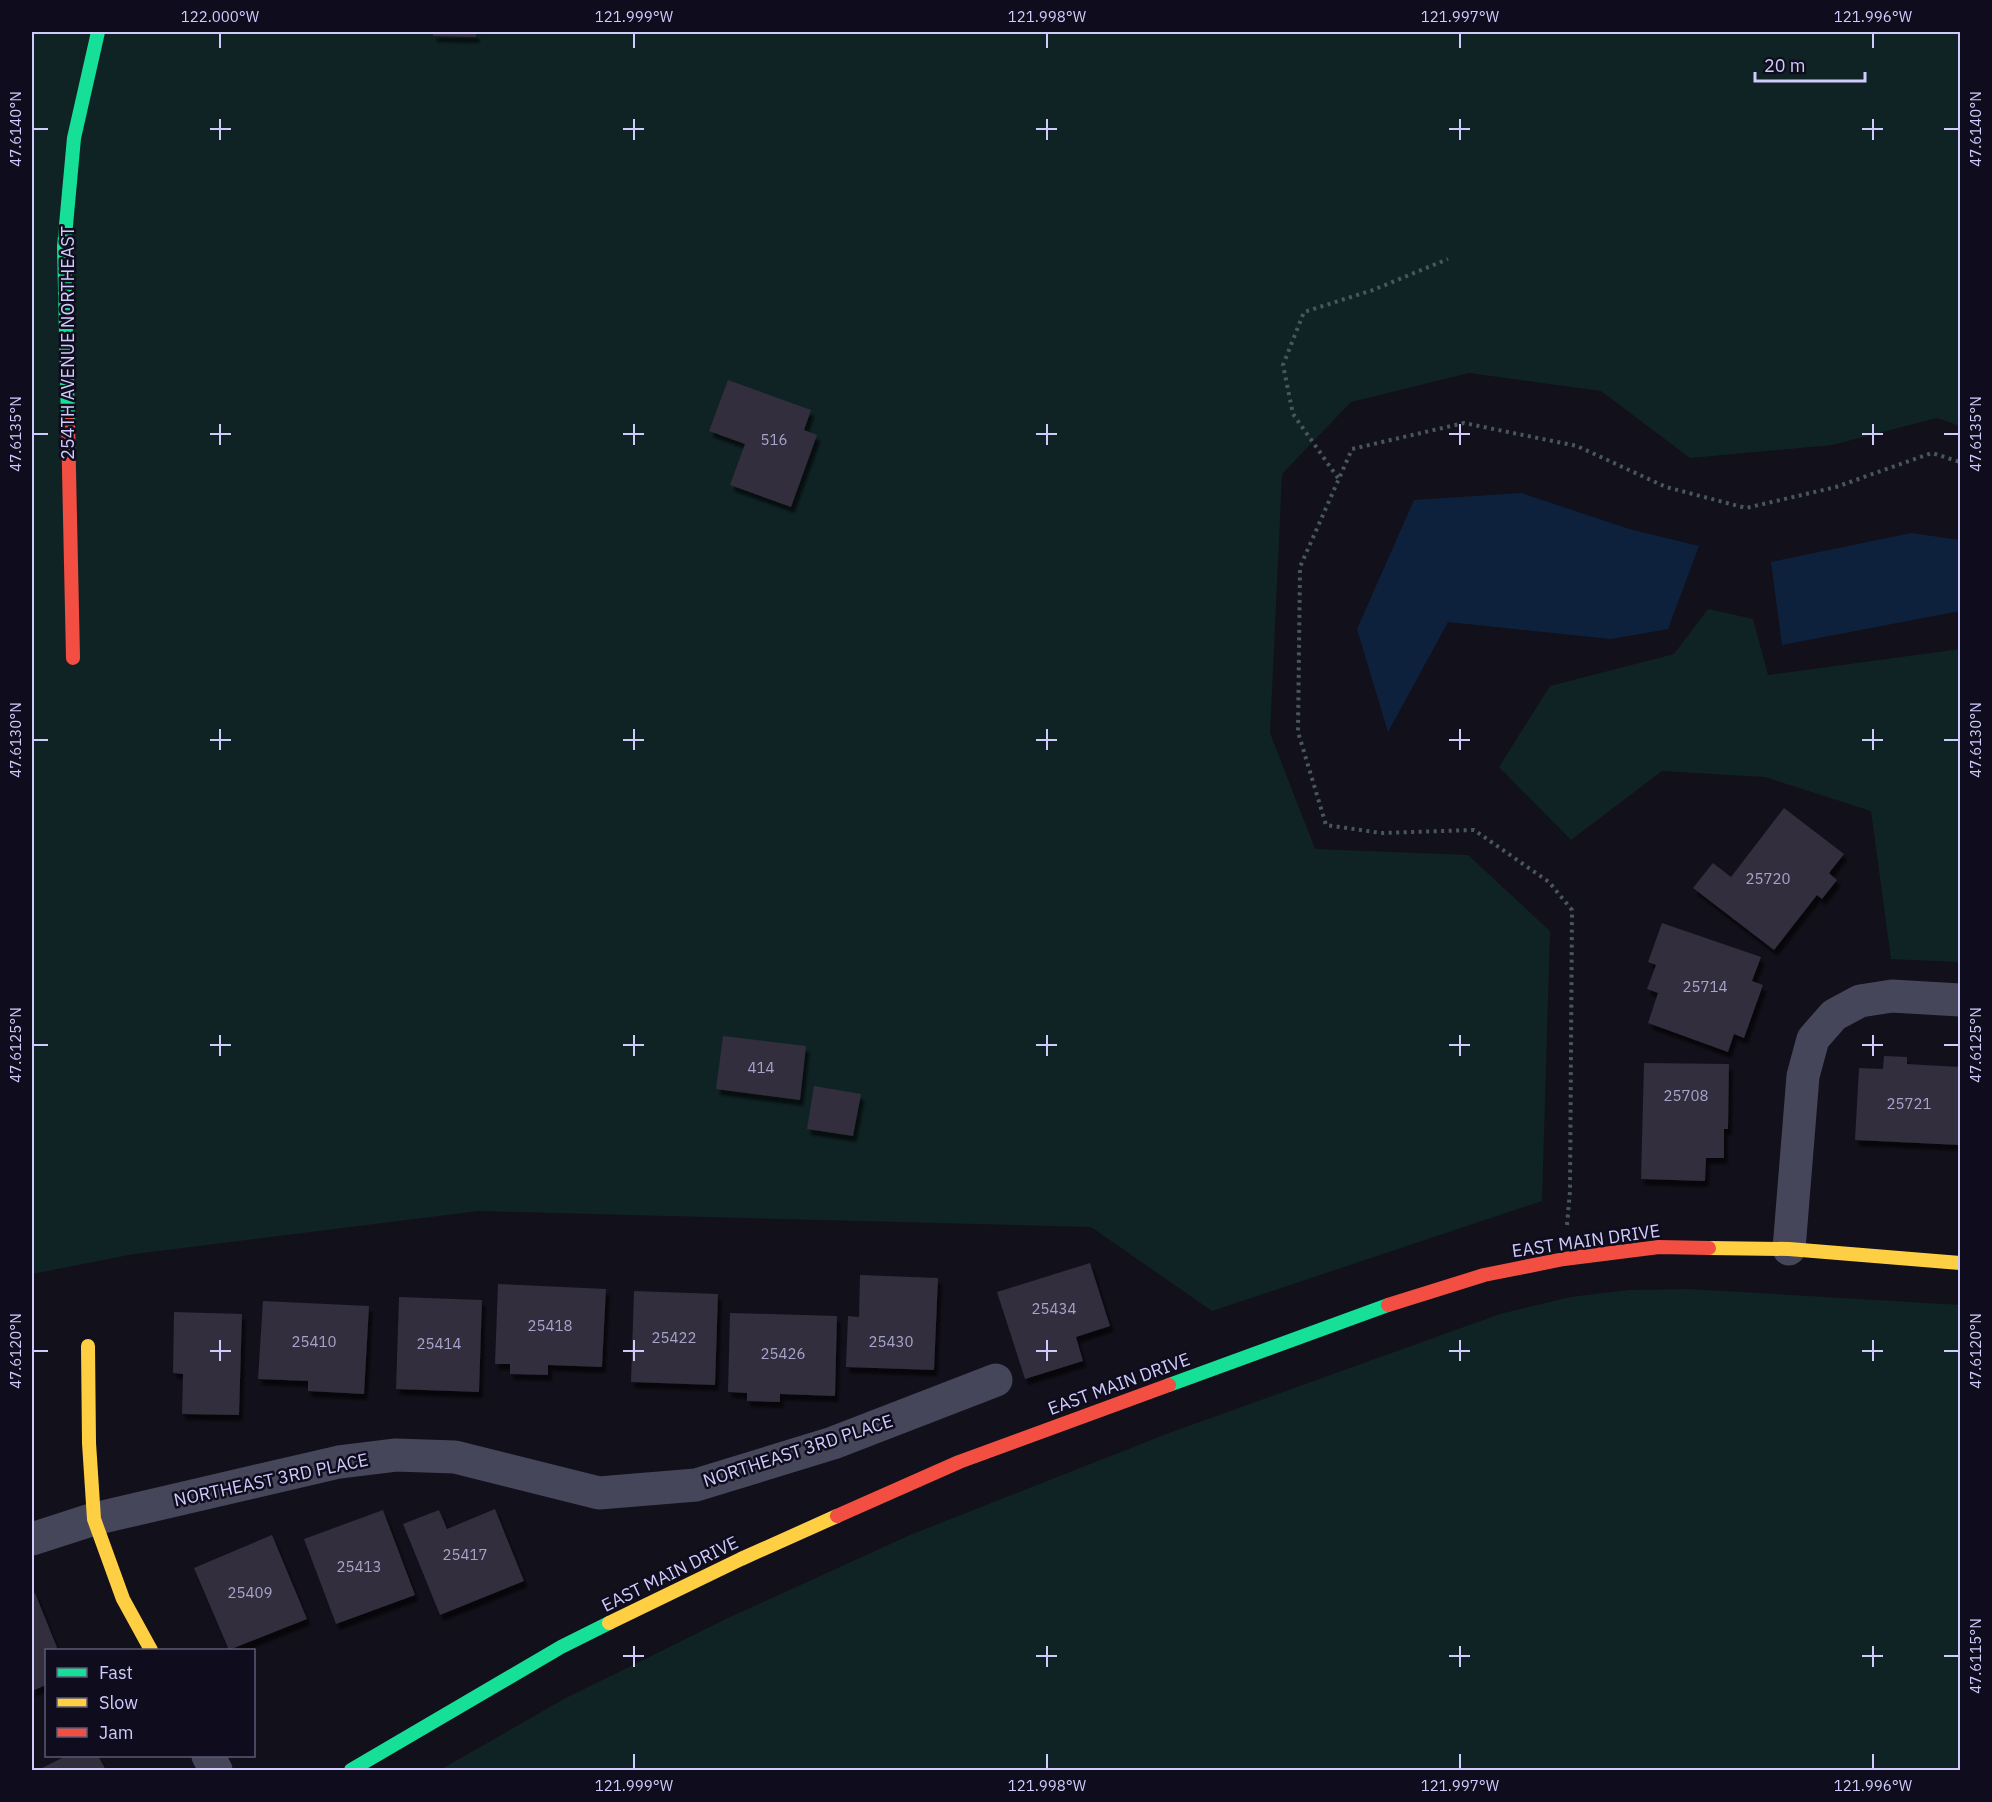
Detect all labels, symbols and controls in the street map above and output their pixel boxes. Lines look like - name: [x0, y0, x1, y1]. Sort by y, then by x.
- text: 122.000°W: [181, 7, 260, 26]
- text: 121.999°W: [595, 7, 674, 26]
- text: 121.998°W: [1008, 7, 1087, 26]
- text: 121.997°W: [1421, 7, 1500, 26]
- text: 121.996°W: [1834, 7, 1913, 26]
- scale bar: [1755, 45, 1864, 83]
- text: 20 m: [1764, 54, 1806, 77]
- text: 47.6140°N: [6, 91, 25, 167]
- text: 47.6140°N: [1966, 91, 1985, 167]
- street label: 254TH AVENUE NORTHEAST: [56, 226, 79, 460]
- text: 47.6135°N: [6, 396, 25, 472]
- text: 47.6135°N: [1966, 396, 1985, 472]
- house number: 516: [760, 430, 788, 449]
- text: 47.6130°N: [6, 702, 25, 778]
- text: 47.6130°N: [1966, 702, 1985, 778]
- house number: 25720: [1745, 869, 1791, 888]
- house number: 25714: [1682, 977, 1728, 996]
- text: 47.6125°N: [6, 1007, 25, 1083]
- text: 47.6125°N: [1966, 1007, 1985, 1083]
- house number: 414: [747, 1058, 775, 1077]
- house number: 25708: [1663, 1086, 1709, 1105]
- house number: 25721: [1886, 1094, 1932, 1113]
- street label: EAST MAIN DRIVE: [1510, 1219, 1661, 1262]
- house number: 25434: [1031, 1299, 1077, 1318]
- text: 47.6120°N: [6, 1313, 25, 1389]
- text: 47.6120°N: [1966, 1313, 1985, 1389]
- house number: 25418: [527, 1316, 573, 1335]
- house number: 25422: [651, 1328, 697, 1347]
- house number: 25410: [291, 1332, 337, 1351]
- house number: 25430: [868, 1332, 914, 1351]
- house number: 25414: [416, 1334, 462, 1353]
- house number: 25426: [760, 1344, 806, 1363]
- street label: EAST MAIN DRIVE: [1045, 1347, 1193, 1420]
- street label: NORTHEAST 3RD PLACE: [700, 1409, 896, 1492]
- street label: NORTHEAST 3RD PLACE: [172, 1448, 370, 1511]
- street label: EAST MAIN DRIVE: [598, 1530, 742, 1617]
- house number: 25417: [442, 1545, 488, 1564]
- house number: 25413: [336, 1557, 382, 1576]
- house number: 25409: [227, 1583, 273, 1602]
- text: 47.6115°N: [1966, 1618, 1985, 1694]
- legend: [45, 1649, 255, 1757]
- text: Fast: [99, 1661, 133, 1684]
- text: Slow: [99, 1691, 138, 1714]
- text: Jam: [99, 1721, 134, 1744]
- text: 121.999°W: [595, 1776, 674, 1795]
- text: 121.998°W: [1008, 1776, 1087, 1795]
- text: 121.997°W: [1421, 1776, 1500, 1795]
- text: 121.996°W: [1834, 1776, 1913, 1795]

